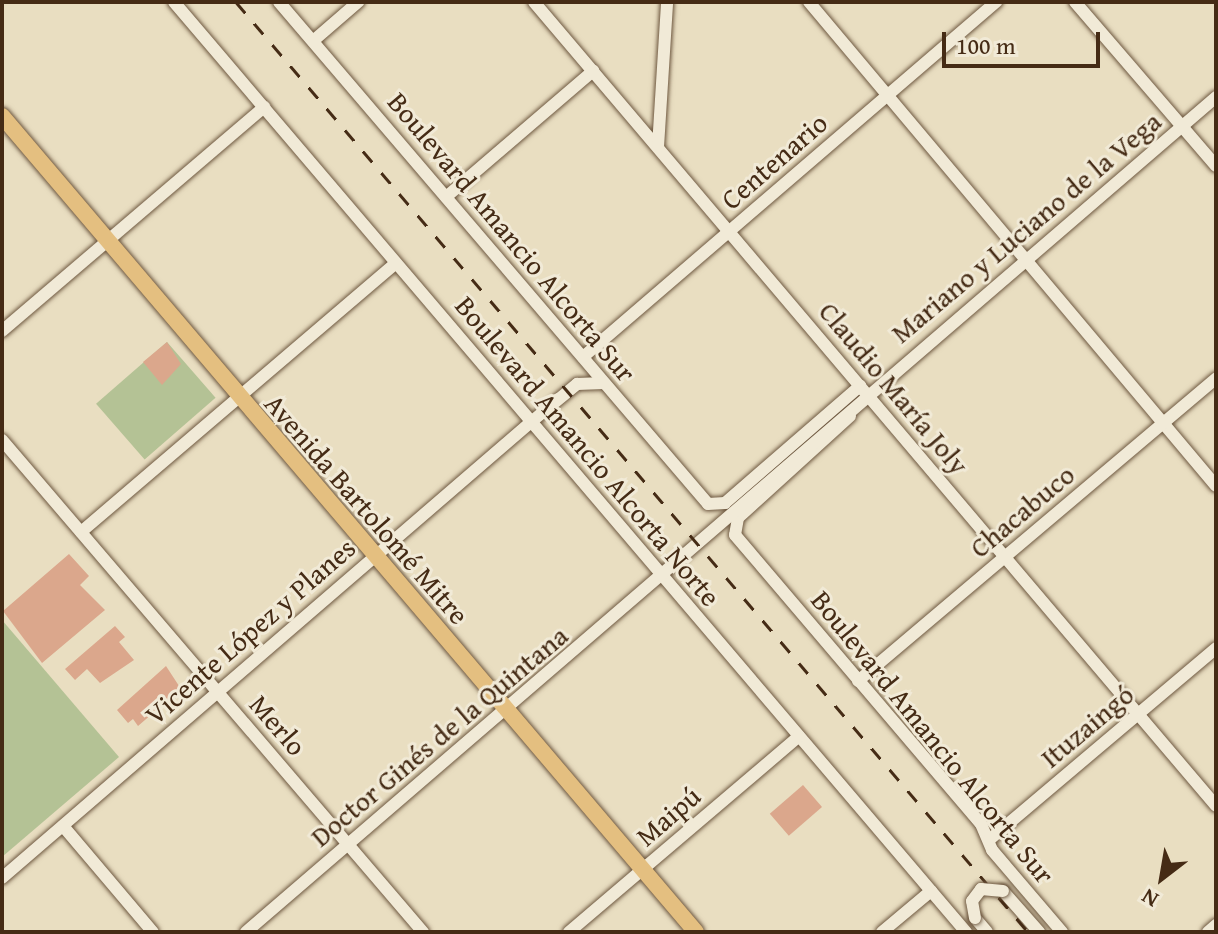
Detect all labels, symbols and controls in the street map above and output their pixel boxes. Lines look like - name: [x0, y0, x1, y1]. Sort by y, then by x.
- scale bar: [946, 16, 1104, 66]
- text: 100 m: [956, 28, 1016, 63]
- street label: Boulevard Amancio Alcorta Sur: [381, 85, 643, 389]
- street label: Mariano y Luciano de la Vega: [884, 104, 1168, 350]
- street label: Centenario: [714, 106, 834, 216]
- street label: Boulevard Amancio Alcorta Norte: [448, 289, 728, 613]
- street label: Claudio María Joly: [812, 295, 976, 481]
- street label: Avenida Bartolomé Mitre: [258, 387, 476, 631]
- street label: Chacabuco: [963, 458, 1081, 564]
- street label: Vicente López y Planes: [138, 531, 362, 731]
- street label: Boulevard Amancio Alcorta Sur: [804, 584, 1062, 890]
- street label: Doctor Ginés de la Quintana: [304, 619, 574, 853]
- street label: Ituzaingó: [1034, 677, 1140, 775]
- street label: Merlo: [242, 688, 314, 762]
- street label: Maipú: [629, 779, 707, 853]
- north arrow: [1122, 838, 1202, 918]
- text: N: [1135, 881, 1164, 916]

